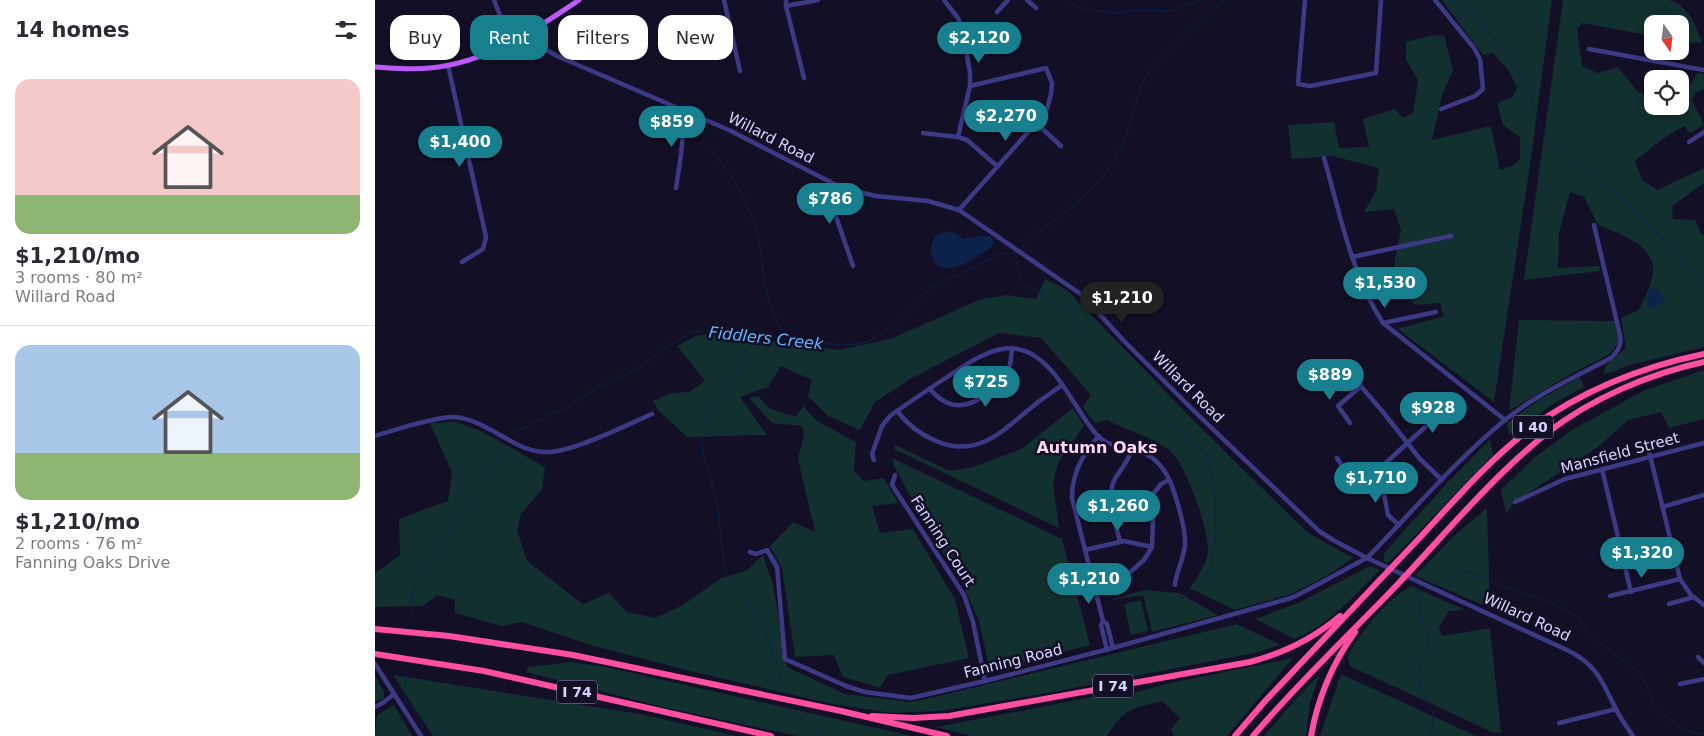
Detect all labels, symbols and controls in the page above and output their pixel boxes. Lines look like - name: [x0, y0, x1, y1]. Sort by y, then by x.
- chip: Buy: [390, 15, 460, 60]
- chip: Rent: [470, 15, 548, 60]
- chip: Filters: [558, 15, 648, 60]
- chip: New: [658, 15, 733, 60]
- north arrow: [1644, 15, 1689, 60]
- map controls: [1644, 15, 1689, 115]
- icon: filters: [332, 16, 360, 44]
- text: 14 homes: [15, 18, 130, 42]
- pin: $2,120: [938, 22, 1020, 64]
- text: $2,120: [948, 28, 1010, 47]
- button: locate: [1644, 70, 1689, 115]
- pin: $2,270: [965, 100, 1047, 142]
- pin: $859: [642, 106, 702, 148]
- text: $2,270: [975, 106, 1037, 125]
- street label: Willard Road: [725, 109, 817, 167]
- icon: home: [143, 112, 233, 202]
- text: $859: [650, 112, 694, 131]
- pin: $1,400: [419, 126, 501, 168]
- text: $1,400: [429, 132, 491, 151]
- pin: $786: [800, 182, 860, 225]
- text: $786: [808, 189, 852, 208]
- text: $1,210/mo: [15, 244, 140, 268]
- pin: $1,530: [1344, 266, 1426, 309]
- text: 3 rooms · 80 m²: [15, 268, 143, 287]
- text: $1,530: [1354, 273, 1416, 292]
- pin: $1,210: [1081, 282, 1163, 324]
- text: Willard Road: [15, 287, 115, 306]
- text: $1,210: [1091, 288, 1153, 307]
- water label: Fiddlers Creek: [708, 323, 825, 354]
- street label: Willard Road: [1148, 347, 1228, 427]
- pin: $889: [1300, 358, 1360, 401]
- text: $889: [1308, 365, 1352, 384]
- pin: $725: [956, 366, 1016, 408]
- text: $725: [964, 372, 1008, 391]
- icon: home: [143, 377, 233, 467]
- pin: $928: [1403, 392, 1463, 434]
- text: $928: [1411, 398, 1455, 417]
- road number: I 40: [1513, 416, 1553, 438]
- street label: Mansfield Street: [1559, 428, 1681, 478]
- district label: Autumn Oaks: [1036, 438, 1158, 457]
- pin: $1,710: [1335, 462, 1417, 504]
- text: $1,710: [1345, 468, 1407, 487]
- pin: $1,260: [1077, 490, 1159, 532]
- street label: Fanning Court: [907, 492, 979, 590]
- text: $1,260: [1087, 496, 1149, 515]
- text: $1,210/mo: [15, 510, 140, 534]
- text: 2 rooms · 76 m²: [15, 534, 143, 553]
- pin: $1,320: [1601, 536, 1683, 579]
- text: $1,320: [1611, 543, 1673, 562]
- text: Fanning Oaks Drive: [15, 553, 170, 572]
- pin: $1,210: [1048, 562, 1130, 605]
- text: $1,210: [1058, 569, 1120, 588]
- street label: Willard Road: [1481, 589, 1573, 645]
- street label: Fanning Road: [962, 640, 1064, 682]
- road number: I 74: [1093, 674, 1133, 698]
- road number: I 74: [557, 680, 597, 704]

